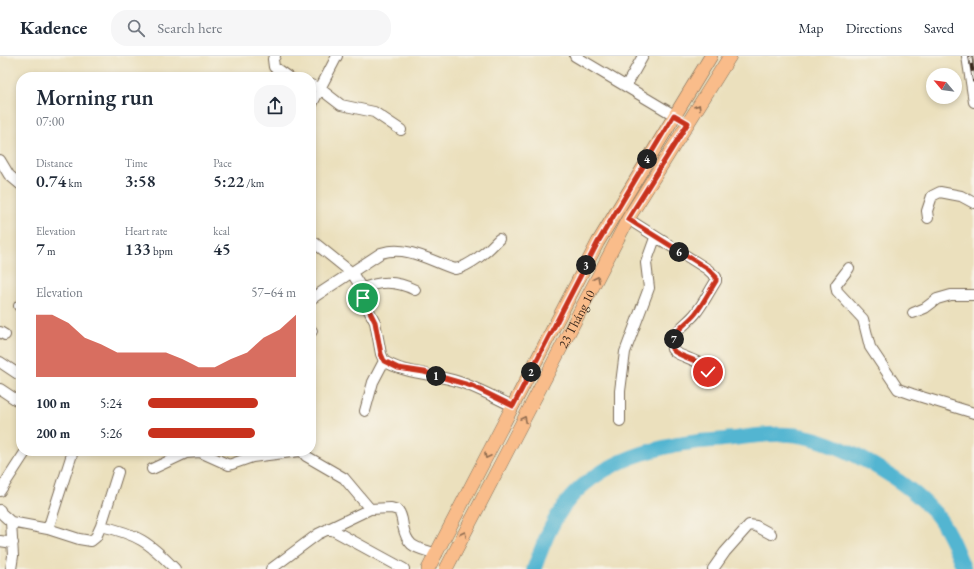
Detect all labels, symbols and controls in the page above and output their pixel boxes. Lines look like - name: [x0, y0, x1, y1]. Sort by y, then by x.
- search box: [111, 10, 391, 46]
- text: Kadence: [20, 15, 87, 40]
- icon: search: [125, 17, 147, 39]
- text: Search here: [157, 18, 222, 37]
- text: Map: [798, 19, 824, 37]
- text: Directions: [846, 19, 902, 37]
- text: Saved: [924, 19, 954, 37]
- north arrow: [926, 68, 962, 104]
- map controls: [926, 68, 962, 104]
- text: Morning run: [36, 83, 154, 112]
- button: share: [254, 85, 296, 127]
- one-way arrow: [694, 104, 701, 111]
- text: 07:00: [36, 113, 64, 130]
- pin: 4: [637, 149, 657, 169]
- text: 4: [644, 152, 650, 166]
- text: Distance: [36, 156, 73, 170]
- text: Time: [125, 156, 148, 170]
- text: Pace: [213, 156, 232, 170]
- text: 0.74: [36, 170, 66, 192]
- text: 3:58: [125, 170, 155, 192]
- text: 5:22: [213, 170, 244, 192]
- text: km: [66, 176, 82, 190]
- text: /km: [244, 176, 264, 190]
- text: Elevation: [36, 224, 76, 238]
- text: Heart rate: [125, 224, 167, 238]
- text: kcal: [213, 224, 230, 238]
- text: 7: [36, 238, 45, 260]
- text: 133: [125, 238, 151, 260]
- text: 45: [213, 238, 231, 260]
- pin: 6: [669, 242, 689, 262]
- text: m: [45, 244, 56, 258]
- text: bpm: [151, 244, 173, 258]
- text: 6: [676, 245, 682, 259]
- pin: 3: [576, 255, 596, 275]
- text: 3: [583, 258, 589, 272]
- one-way arrow: [592, 275, 599, 283]
- pin: [346, 281, 380, 315]
- text: Elevation: [36, 284, 83, 301]
- text: 57–64 m: [251, 284, 296, 301]
- icon: arrive: [352, 287, 374, 309]
- street label: 23 Tháng 10: [554, 287, 598, 351]
- pin: 7: [664, 329, 684, 349]
- text: 7: [671, 332, 677, 346]
- pin: [691, 355, 725, 389]
- icon: check: [697, 361, 719, 383]
- pin: 2: [521, 362, 541, 382]
- text: 2: [528, 365, 534, 379]
- pin: 1: [426, 366, 446, 386]
- text: 1: [433, 369, 439, 383]
- text: 100 m: [36, 395, 70, 412]
- text: 5:24: [100, 395, 122, 412]
- one-way arrow: [519, 416, 527, 423]
- text: 200 m: [36, 425, 70, 442]
- text: 5:26: [100, 425, 122, 442]
- one-way arrow: [485, 452, 492, 460]
- one-way arrow: [460, 531, 467, 539]

